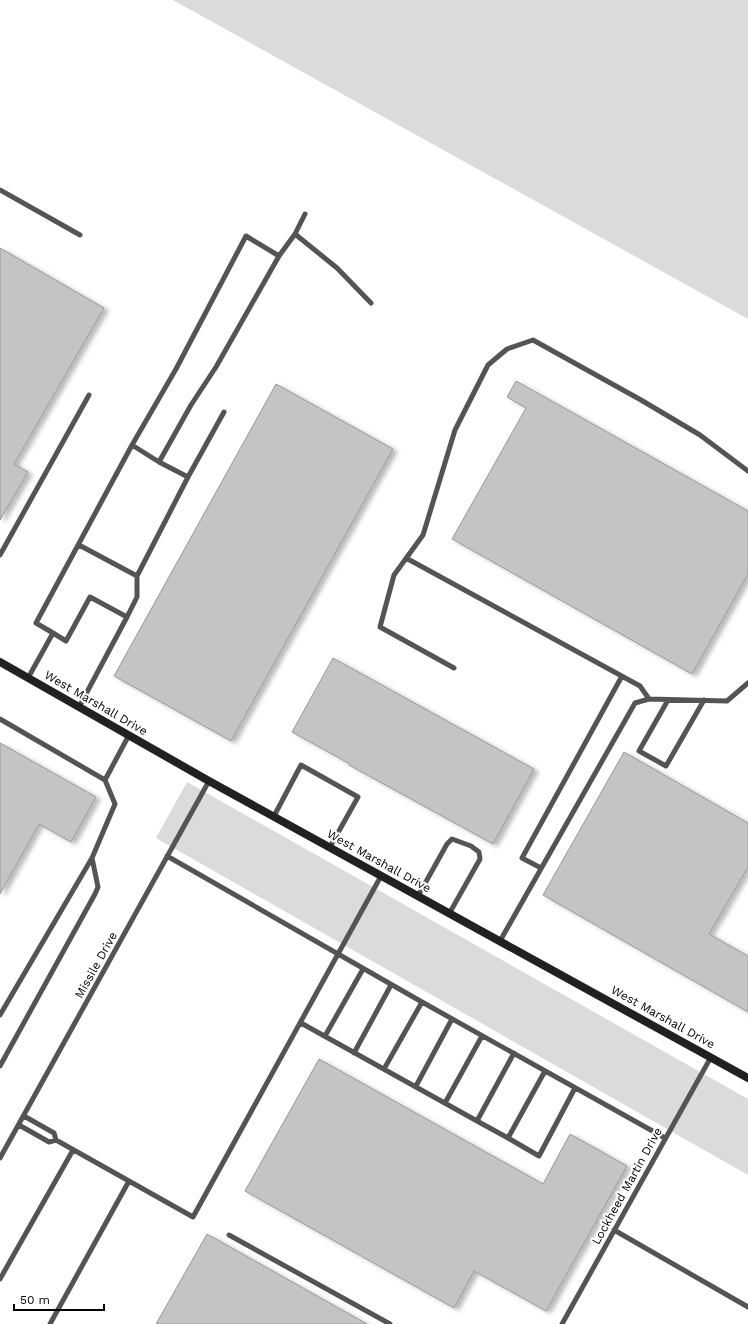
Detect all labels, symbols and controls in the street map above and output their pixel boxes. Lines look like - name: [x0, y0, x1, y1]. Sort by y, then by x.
- street label: West Marshall Drive: [42, 668, 150, 738]
- street label: West Marshall Drive: [325, 827, 433, 895]
- street label: Missile Drive: [72, 929, 120, 1001]
- street label: West Marshall Drive: [609, 983, 717, 1051]
- street label: Lockheed Martin Drive: [589, 1125, 665, 1247]
- scale bar: [14, 1286, 104, 1312]
- text: 50 m: [20, 1293, 50, 1307]

